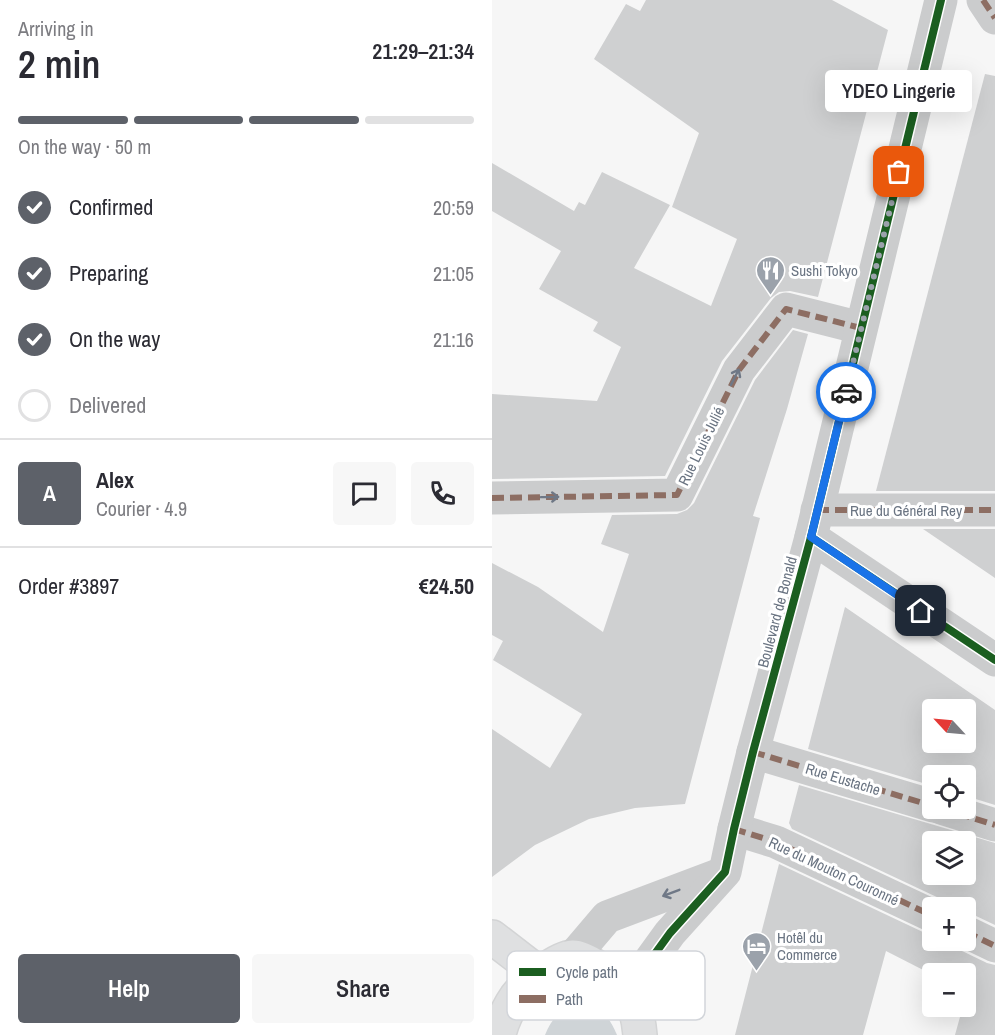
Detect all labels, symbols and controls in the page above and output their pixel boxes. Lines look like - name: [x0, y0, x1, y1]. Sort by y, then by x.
- text: Arriving in: [18, 15, 94, 42]
- text: 21:29–21:34: [372, 36, 474, 66]
- text: 2 min: [18, 38, 100, 90]
- callout: YDEO Lingerie: [826, 70, 972, 112]
- text: YDEO Lingerie: [842, 77, 955, 104]
- text: On the way · 50 m: [18, 133, 151, 160]
- pin: [873, 146, 924, 197]
- icon: bag: [882, 155, 915, 188]
- icon: check: [18, 191, 51, 224]
- text: Confirmed: [69, 192, 153, 222]
- text: 20:59: [433, 194, 474, 221]
- restaurant icon: Sushi Tokyo: [754, 254, 786, 296]
- icon: check: [18, 257, 51, 290]
- text: Preparing: [69, 258, 148, 288]
- text: 21:05: [433, 260, 474, 287]
- place label: Sushi Tokyo: [791, 260, 858, 281]
- icon: check: [18, 323, 51, 356]
- text: On the way: [69, 324, 160, 354]
- text: 21:16: [433, 326, 474, 353]
- courier: [816, 362, 876, 422]
- one-way arrow: [729, 369, 741, 386]
- icon: car: [830, 376, 863, 409]
- text: Delivered: [69, 390, 146, 420]
- street label: Rue Louis Julié: [673, 403, 729, 489]
- button: chat: [333, 462, 396, 525]
- button: phone: [411, 462, 474, 525]
- text: Alex: [96, 465, 134, 495]
- text: A: [43, 478, 56, 508]
- one-way arrow: [540, 491, 560, 503]
- text: Courier · 4.9: [96, 495, 187, 522]
- street label: Rue du Général Rey: [850, 500, 963, 521]
- street label: Boulevard de Bonald: [752, 554, 802, 670]
- text: Order #3897: [18, 571, 119, 601]
- text: €24.50: [419, 571, 474, 601]
- pin: [895, 585, 946, 636]
- icon: home: [904, 594, 937, 627]
- north arrow: [922, 699, 976, 753]
- map controls: [922, 699, 976, 1017]
- street label: Rue Eustache: [803, 758, 883, 800]
- button: locate: [922, 765, 976, 819]
- button: layers: [922, 831, 976, 885]
- street label: Rue du Mouton Couronné: [765, 832, 903, 910]
- one-way arrow: [662, 888, 681, 899]
- button: +: [922, 897, 976, 951]
- place label: Hotêl du Commerce: [777, 927, 837, 965]
- hotel icon: Hotêl du Commerce: [740, 930, 772, 972]
- legend: [507, 951, 705, 1020]
- button: Help: [18, 954, 240, 1023]
- button: Share: [252, 954, 474, 1023]
- text: Cycle path: [556, 961, 618, 983]
- button: −: [922, 963, 976, 1017]
- text: Path: [556, 988, 583, 1010]

